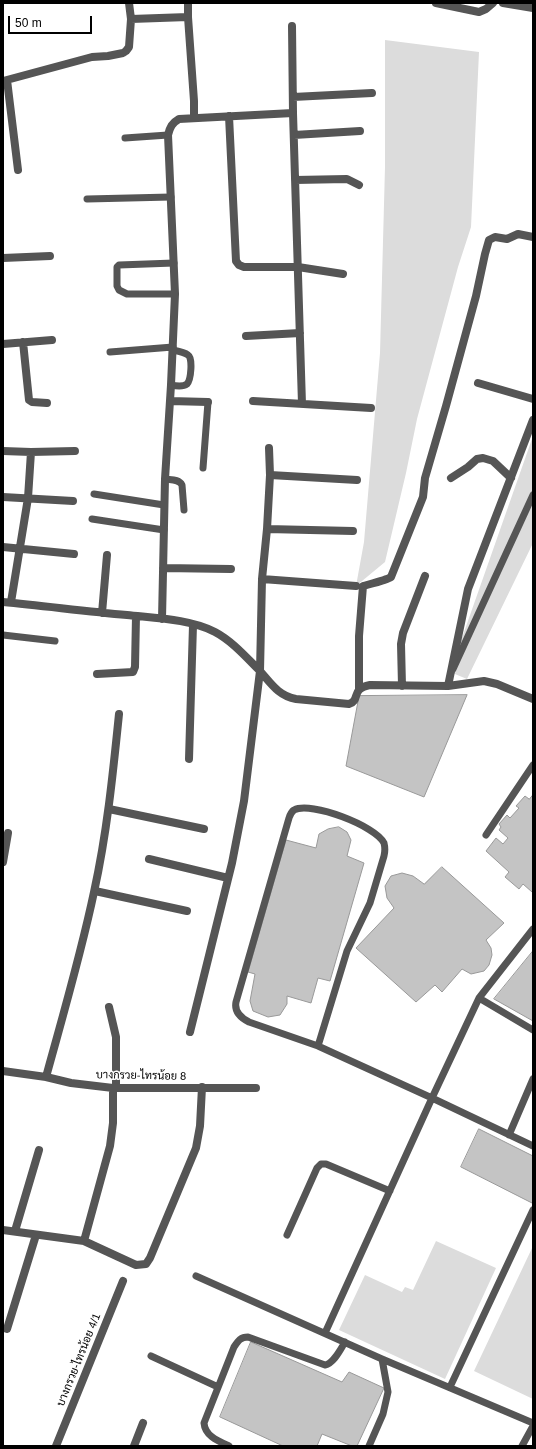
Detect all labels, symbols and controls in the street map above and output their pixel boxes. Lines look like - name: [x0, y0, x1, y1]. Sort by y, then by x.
- scale bar: [10, 8, 94, 34]
- text: 50 m: [15, 16, 42, 30]
- street label: บางกรวย-ไทรน้อย 8: [96, 1069, 186, 1083]
- street label: บางกรวย-ไทรน้อย 4/1: [54, 1311, 104, 1409]

